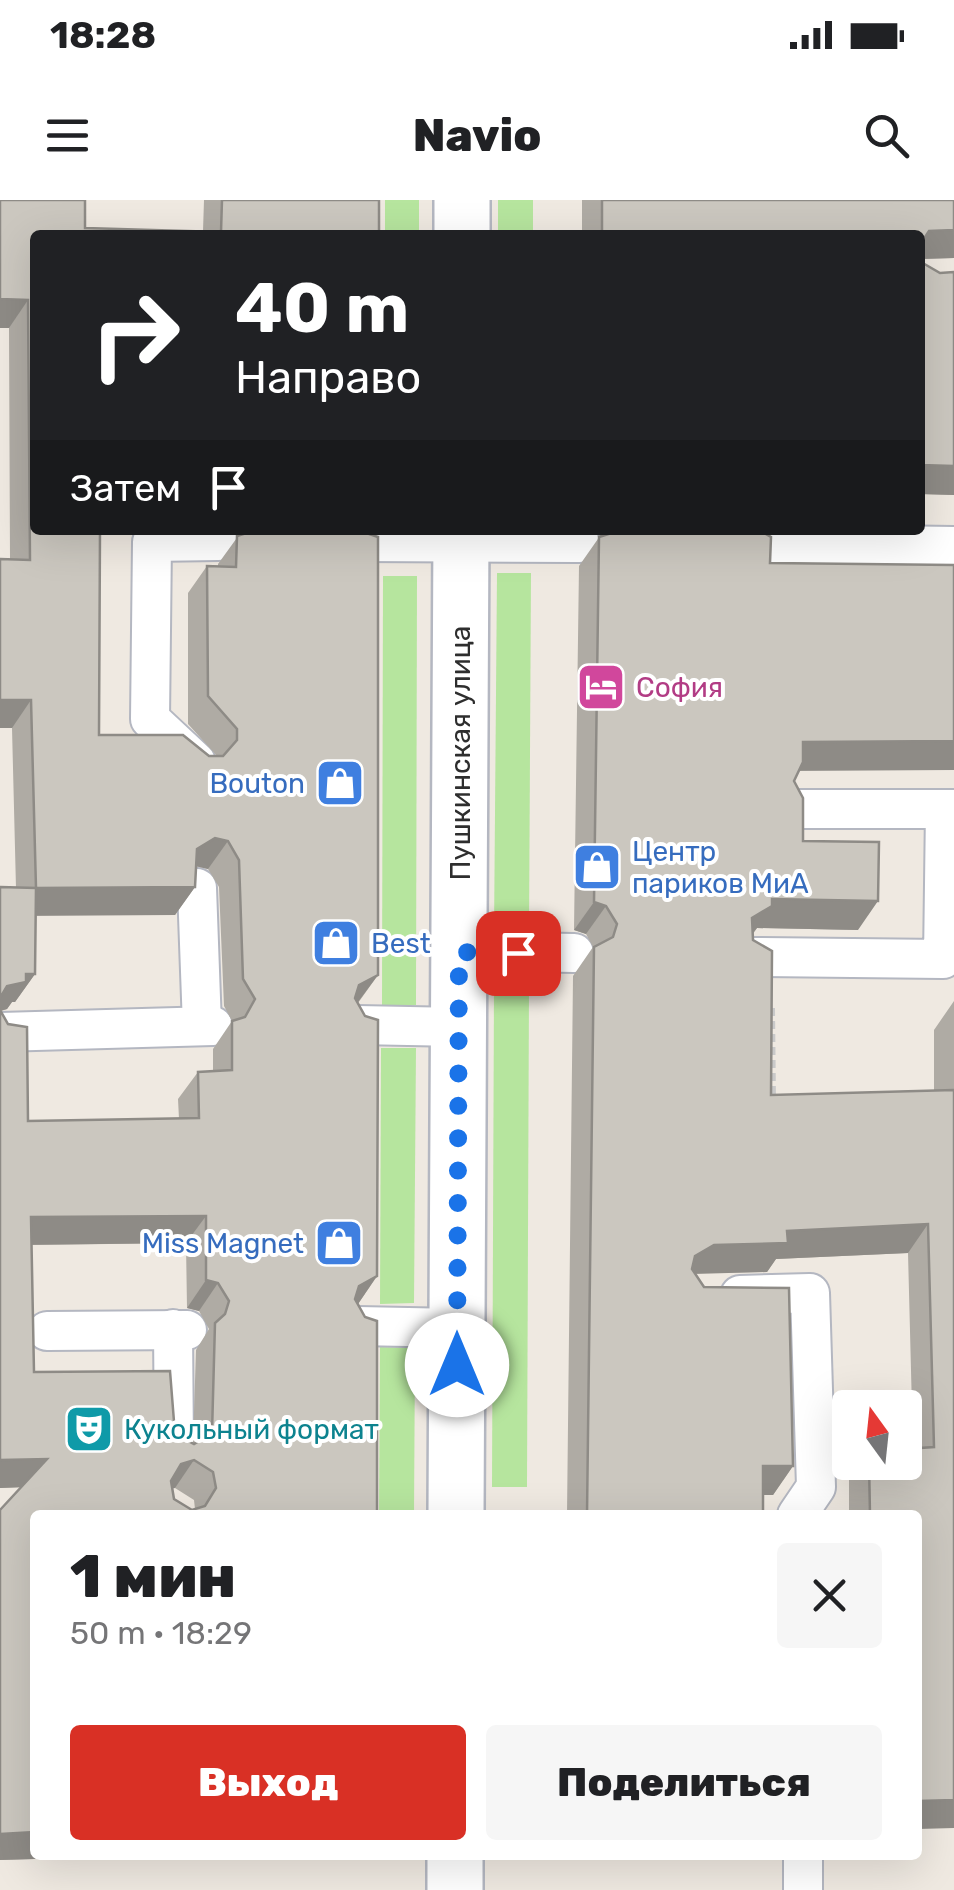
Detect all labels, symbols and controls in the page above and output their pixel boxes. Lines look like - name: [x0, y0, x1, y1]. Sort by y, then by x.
- text: 18:28: [50, 12, 156, 58]
- icon: menu: [40, 108, 95, 163]
- icon: search: [859, 108, 914, 163]
- text: Navio: [413, 109, 541, 162]
- text: 40 m: [235, 267, 409, 350]
- icon: right: [70, 270, 200, 400]
- text: Направо: [235, 351, 421, 404]
- icon: arrive: [201, 460, 256, 515]
- text: Затем: [70, 465, 181, 511]
- street label: Пушкинская улица: [444, 625, 477, 881]
- hotel icon: София: [575, 661, 627, 713]
- place label: София: [636, 671, 723, 704]
- shop icon: Bouton: [314, 757, 366, 809]
- place label: Bouton: [209, 767, 305, 800]
- place label: Центр париков МиА: [632, 835, 809, 900]
- shop icon: Центр париков МиА: [571, 841, 623, 893]
- pin: [476, 911, 561, 996]
- shop icon: Best: [310, 917, 362, 969]
- icon: arrive: [491, 926, 546, 981]
- place label: Best: [371, 927, 431, 960]
- shop icon: Miss Magnet: [313, 1217, 365, 1269]
- place label: Miss Magnet: [142, 1227, 304, 1260]
- position arrow: [405, 1313, 509, 1417]
- north arrow: [832, 1390, 922, 1480]
- map controls: [832, 1390, 922, 1480]
- theatre icon: Кукольный формат: [63, 1403, 115, 1455]
- place label: Кукольный формат: [124, 1413, 379, 1446]
- text: 1 мин: [70, 1541, 236, 1612]
- button: close: [777, 1543, 882, 1648]
- text: 50 m · 18:29: [70, 1614, 252, 1652]
- button: Выход: [70, 1725, 466, 1840]
- button: Поделиться: [486, 1725, 882, 1840]

